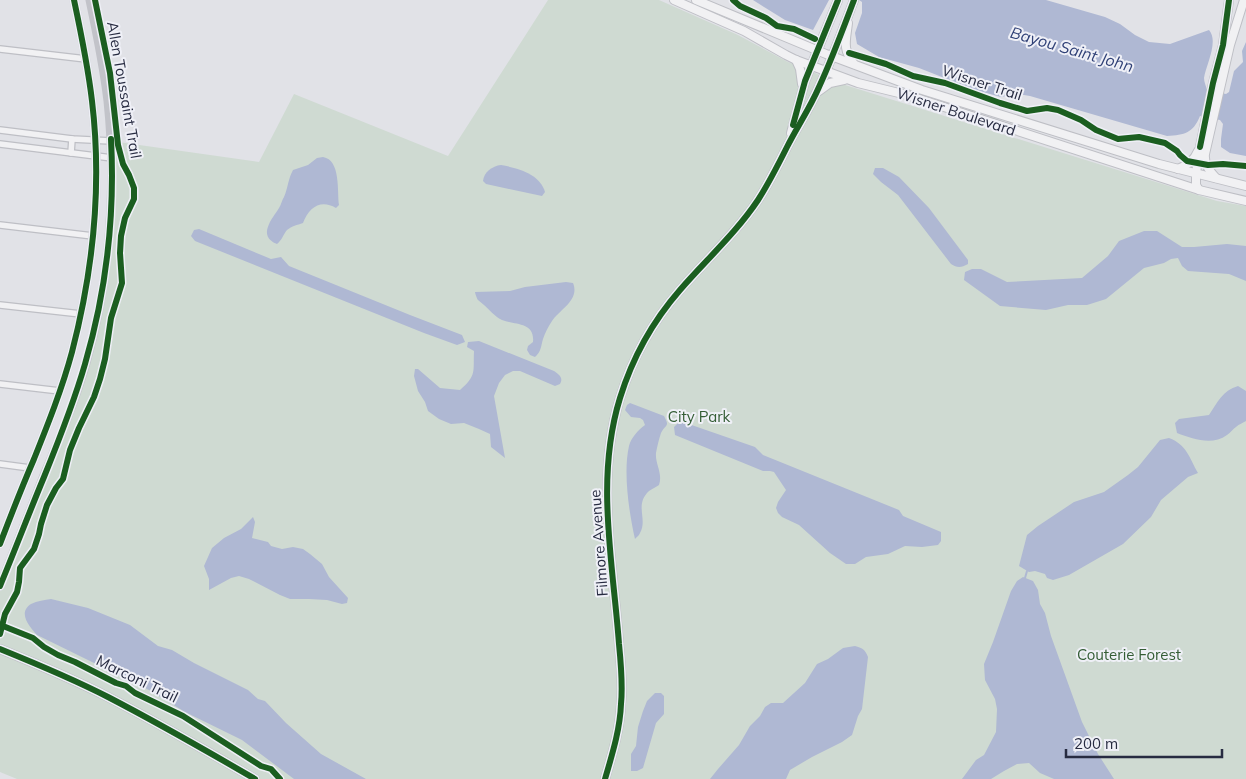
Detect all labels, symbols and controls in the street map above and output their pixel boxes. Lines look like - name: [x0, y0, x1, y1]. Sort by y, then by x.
- street label: Allen Toussaint Trail: [103, 20, 146, 160]
- water label: Bayou Saint John: [1008, 22, 1136, 76]
- street label: Wisner Trail: [940, 61, 1025, 104]
- street label: Wisner Boulevard: [894, 83, 1018, 140]
- park label: City Park: [668, 407, 731, 426]
- street label: Filmore Avenue: [585, 489, 612, 597]
- park label: Couterie Forest: [1077, 645, 1181, 664]
- street label: Marconi Trail: [93, 651, 181, 707]
- scale bar: [1066, 726, 1222, 758]
- text: 200 m: [1074, 734, 1118, 753]

